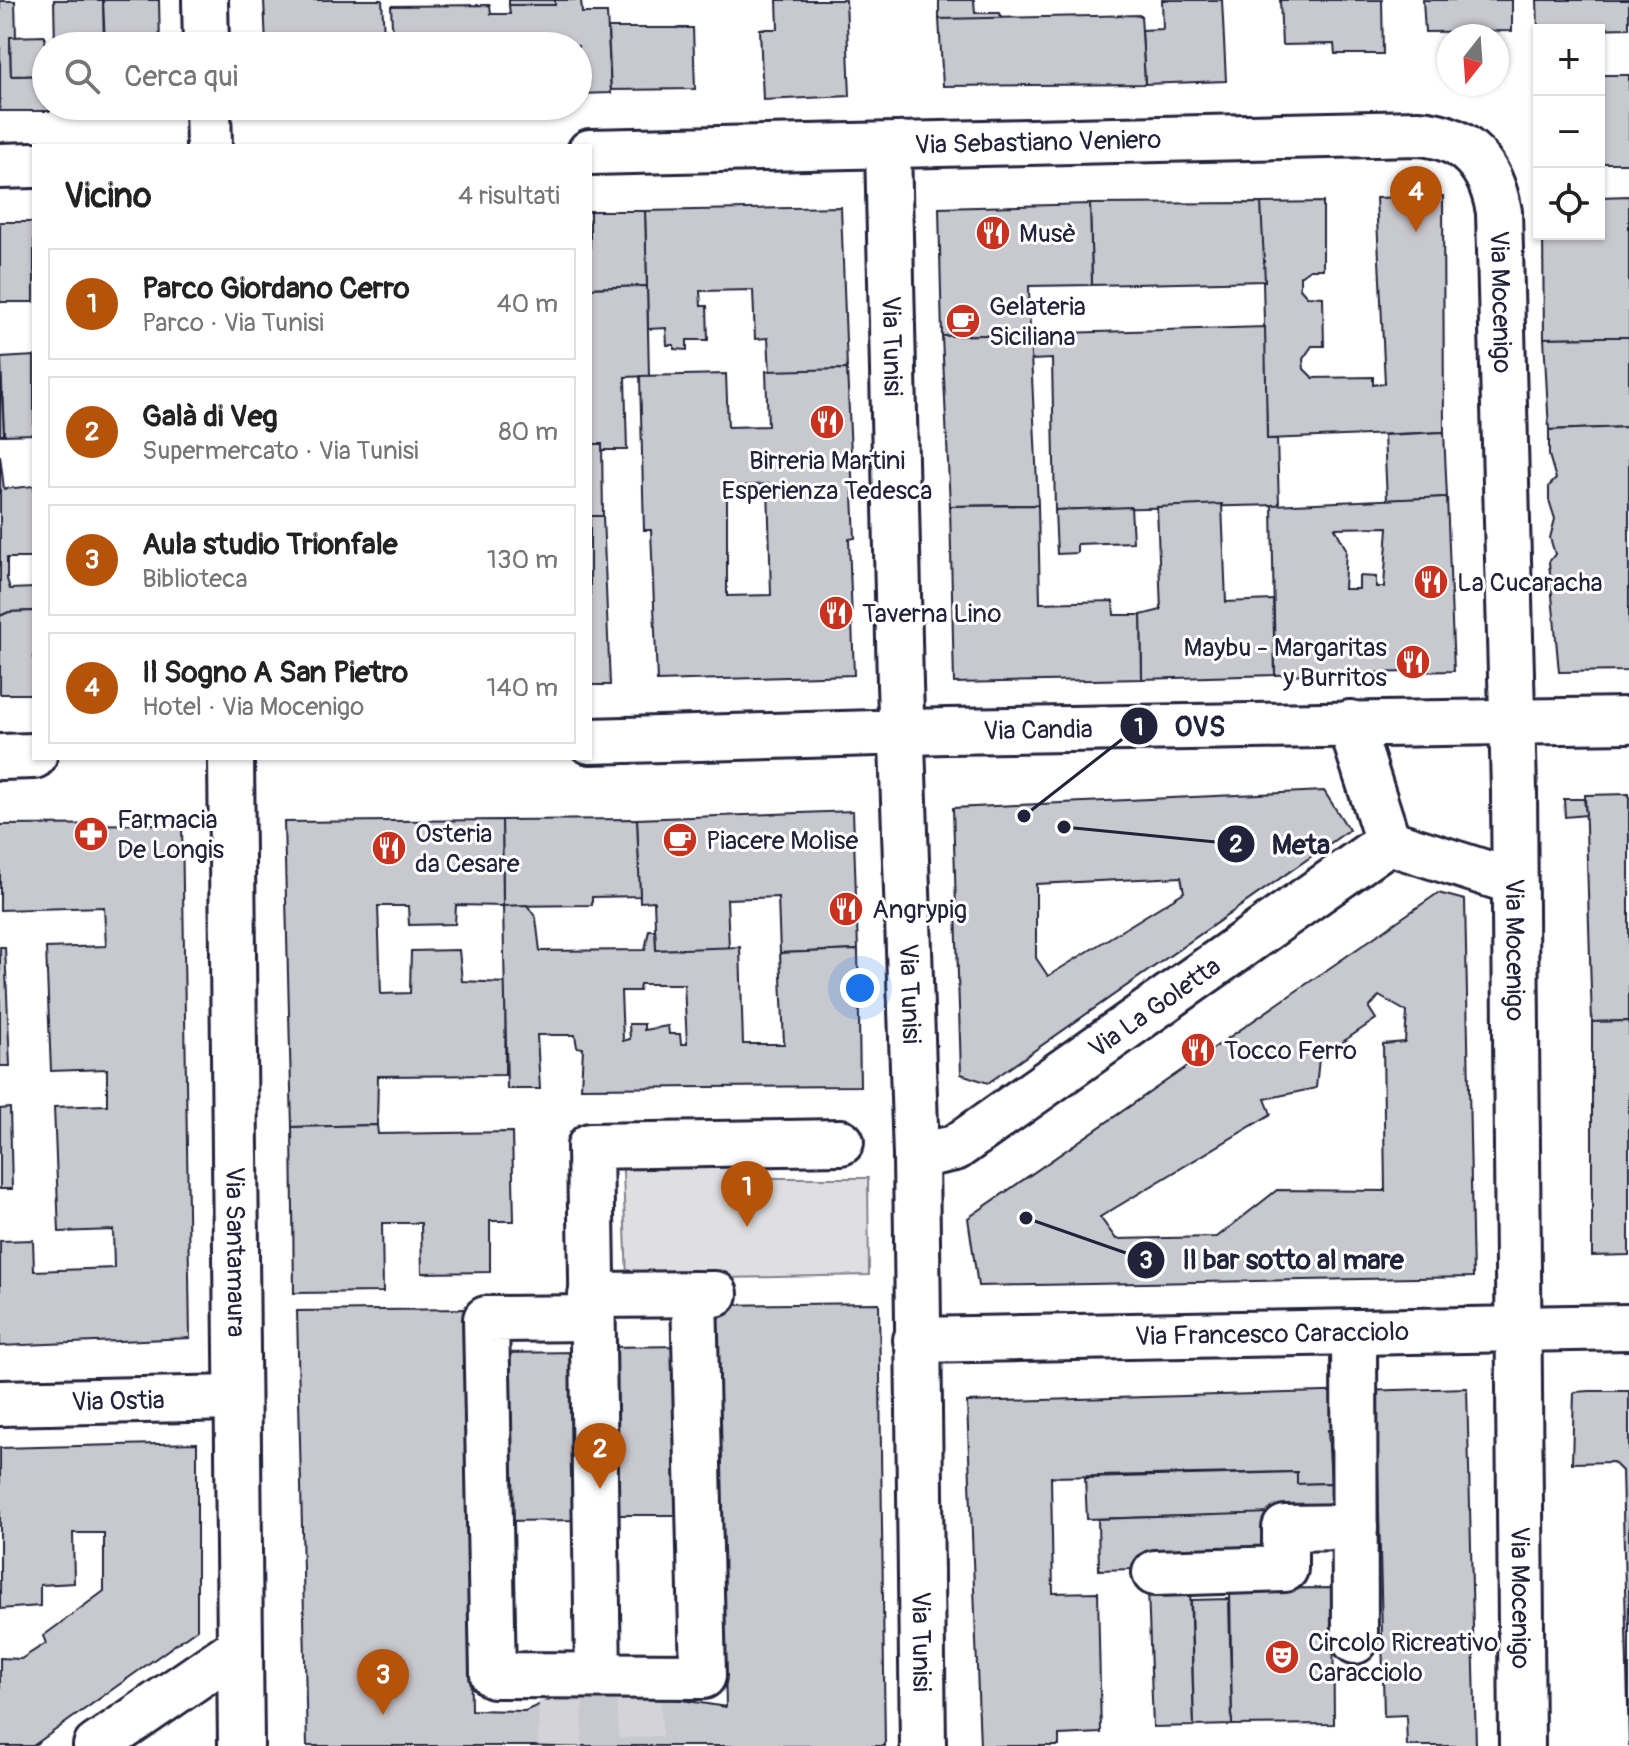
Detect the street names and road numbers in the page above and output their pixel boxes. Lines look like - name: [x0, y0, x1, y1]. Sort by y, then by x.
- street label: Via Sebastiano Veniero: [914, 124, 1162, 162]
- street label: Via Mocenigo: [1482, 230, 1518, 374]
- street label: Via Tunisi: [874, 295, 909, 396]
- street label: Via Candia: [983, 714, 1093, 747]
- street label: Via Mocenigo: [1498, 878, 1531, 1021]
- street label: Via Tunisi: [892, 943, 927, 1044]
- street label: Via La Goletta: [1083, 950, 1227, 1065]
- street label: Via Santamaura: [218, 1167, 252, 1337]
- street label: Via Francesco Caracciolo: [1135, 1316, 1409, 1353]
- street label: Via Ostia: [71, 1385, 165, 1418]
- street label: Via Mocenigo: [1503, 1526, 1536, 1669]
- street label: Via Tunisi: [904, 1591, 937, 1692]

